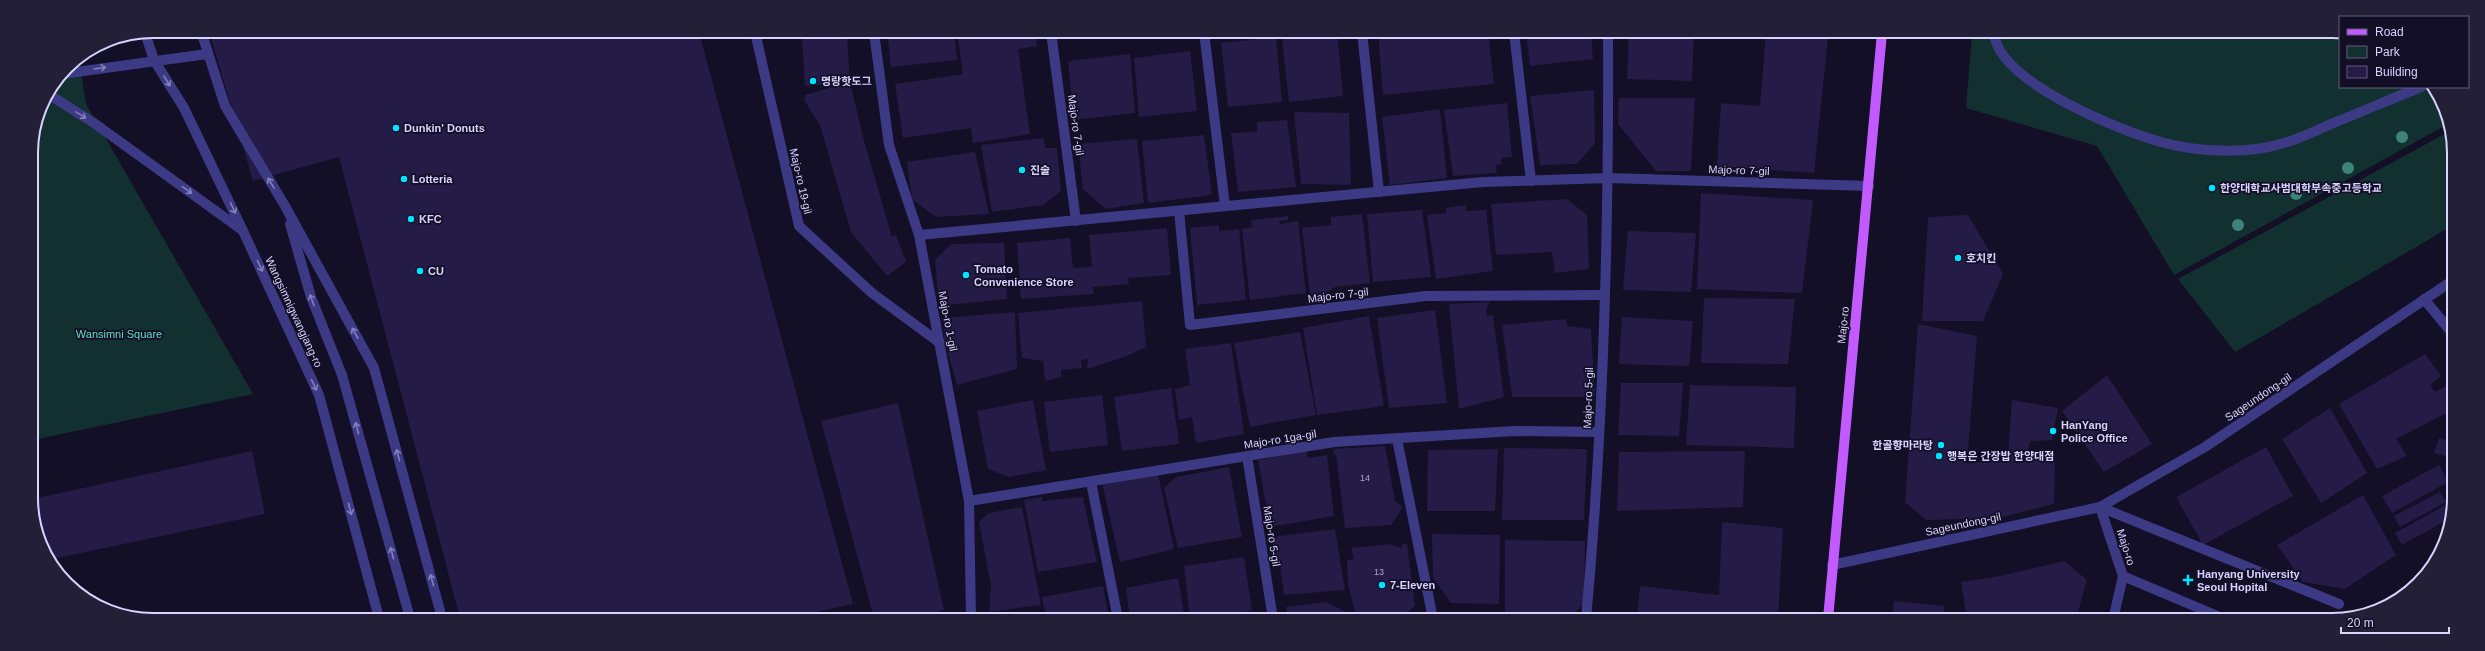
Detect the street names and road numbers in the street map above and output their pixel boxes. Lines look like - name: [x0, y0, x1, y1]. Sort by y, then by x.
- street label: Majo-ro 7-gil: [1066, 94, 1086, 156]
- street label: Majo-ro 19-gil: [788, 147, 814, 215]
- street label: Majo-ro 7-gil: [1708, 163, 1770, 177]
- street label: Wangsimnigwangjang-ro: [263, 255, 325, 369]
- street label: Majo-ro 7-gil: [1307, 285, 1369, 305]
- street label: Majo-ro 1-gil: [936, 290, 960, 352]
- street label: Majo-ro: [1835, 306, 1851, 344]
- street label: Majo-ro 5-gil: [1581, 367, 1595, 429]
- street label: Sageundong-gil: [2223, 370, 2293, 424]
- street label: Majo-ro 1ga-gil: [1243, 427, 1317, 451]
- street label: Majo-ro 5-gil: [1261, 505, 1283, 567]
- street label: Sageundong-gil: [1924, 510, 2002, 538]
- street label: Majo-ro: [2115, 527, 2137, 567]

